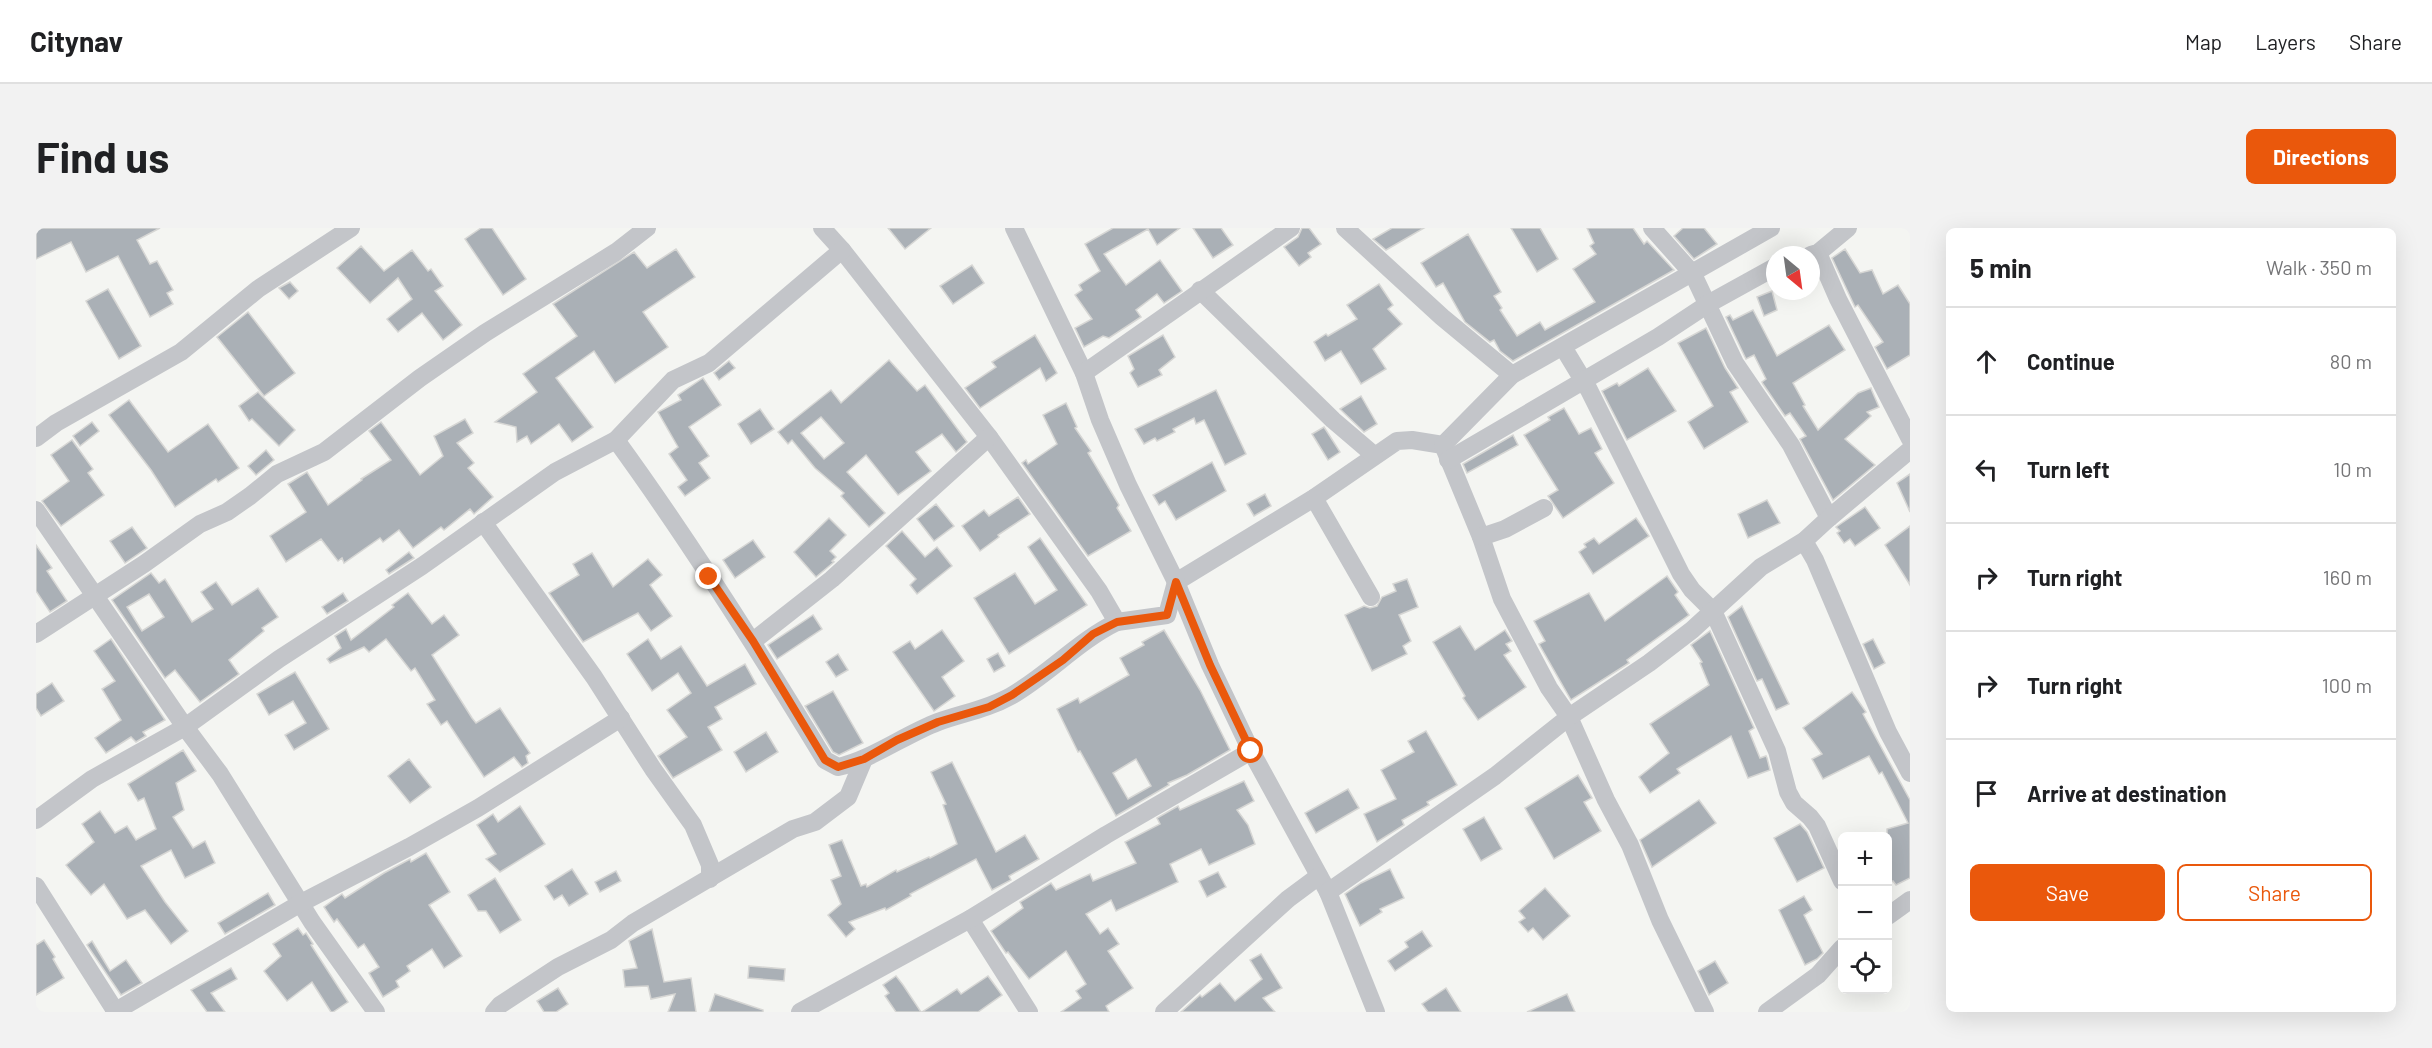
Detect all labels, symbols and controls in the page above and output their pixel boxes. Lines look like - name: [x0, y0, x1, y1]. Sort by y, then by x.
- text: Citynav: [30, 24, 123, 58]
- text: Map: [2185, 29, 2222, 54]
- text: Layers: [2255, 29, 2316, 54]
- text: Share: [2349, 29, 2402, 54]
- button: Directions: [2246, 129, 2396, 184]
- text: Find us: [36, 131, 169, 181]
- north arrow: [1766, 246, 1820, 300]
- text: 5 min: [1970, 252, 2032, 283]
- text: Walk · 350 m: [2266, 255, 2372, 279]
- icon: ahead: [1970, 345, 2003, 378]
- text: Continue: [2027, 348, 2115, 374]
- text: 80 m: [2330, 349, 2372, 373]
- icon: left: [1970, 453, 2003, 486]
- text: Turn left: [2027, 456, 2110, 482]
- text: 10 m: [2333, 457, 2372, 481]
- icon: right: [1970, 561, 2003, 594]
- route end: [695, 563, 721, 589]
- text: Turn right: [2027, 564, 2122, 590]
- text: 160 m: [2323, 565, 2372, 589]
- icon: right: [1970, 669, 2003, 702]
- text: Turn right: [2027, 672, 2122, 698]
- text: 100 m: [2322, 673, 2372, 697]
- route start: [1237, 737, 1263, 763]
- icon: arrive: [1970, 777, 2003, 810]
- text: Arrive at destination: [2027, 780, 2226, 806]
- map controls: [1838, 832, 1892, 994]
- button: +: [1838, 832, 1892, 886]
- button: Save: [1970, 864, 2165, 921]
- button: Share: [2177, 864, 2372, 921]
- button: −: [1838, 886, 1892, 940]
- button: locate: [1838, 940, 1892, 994]

